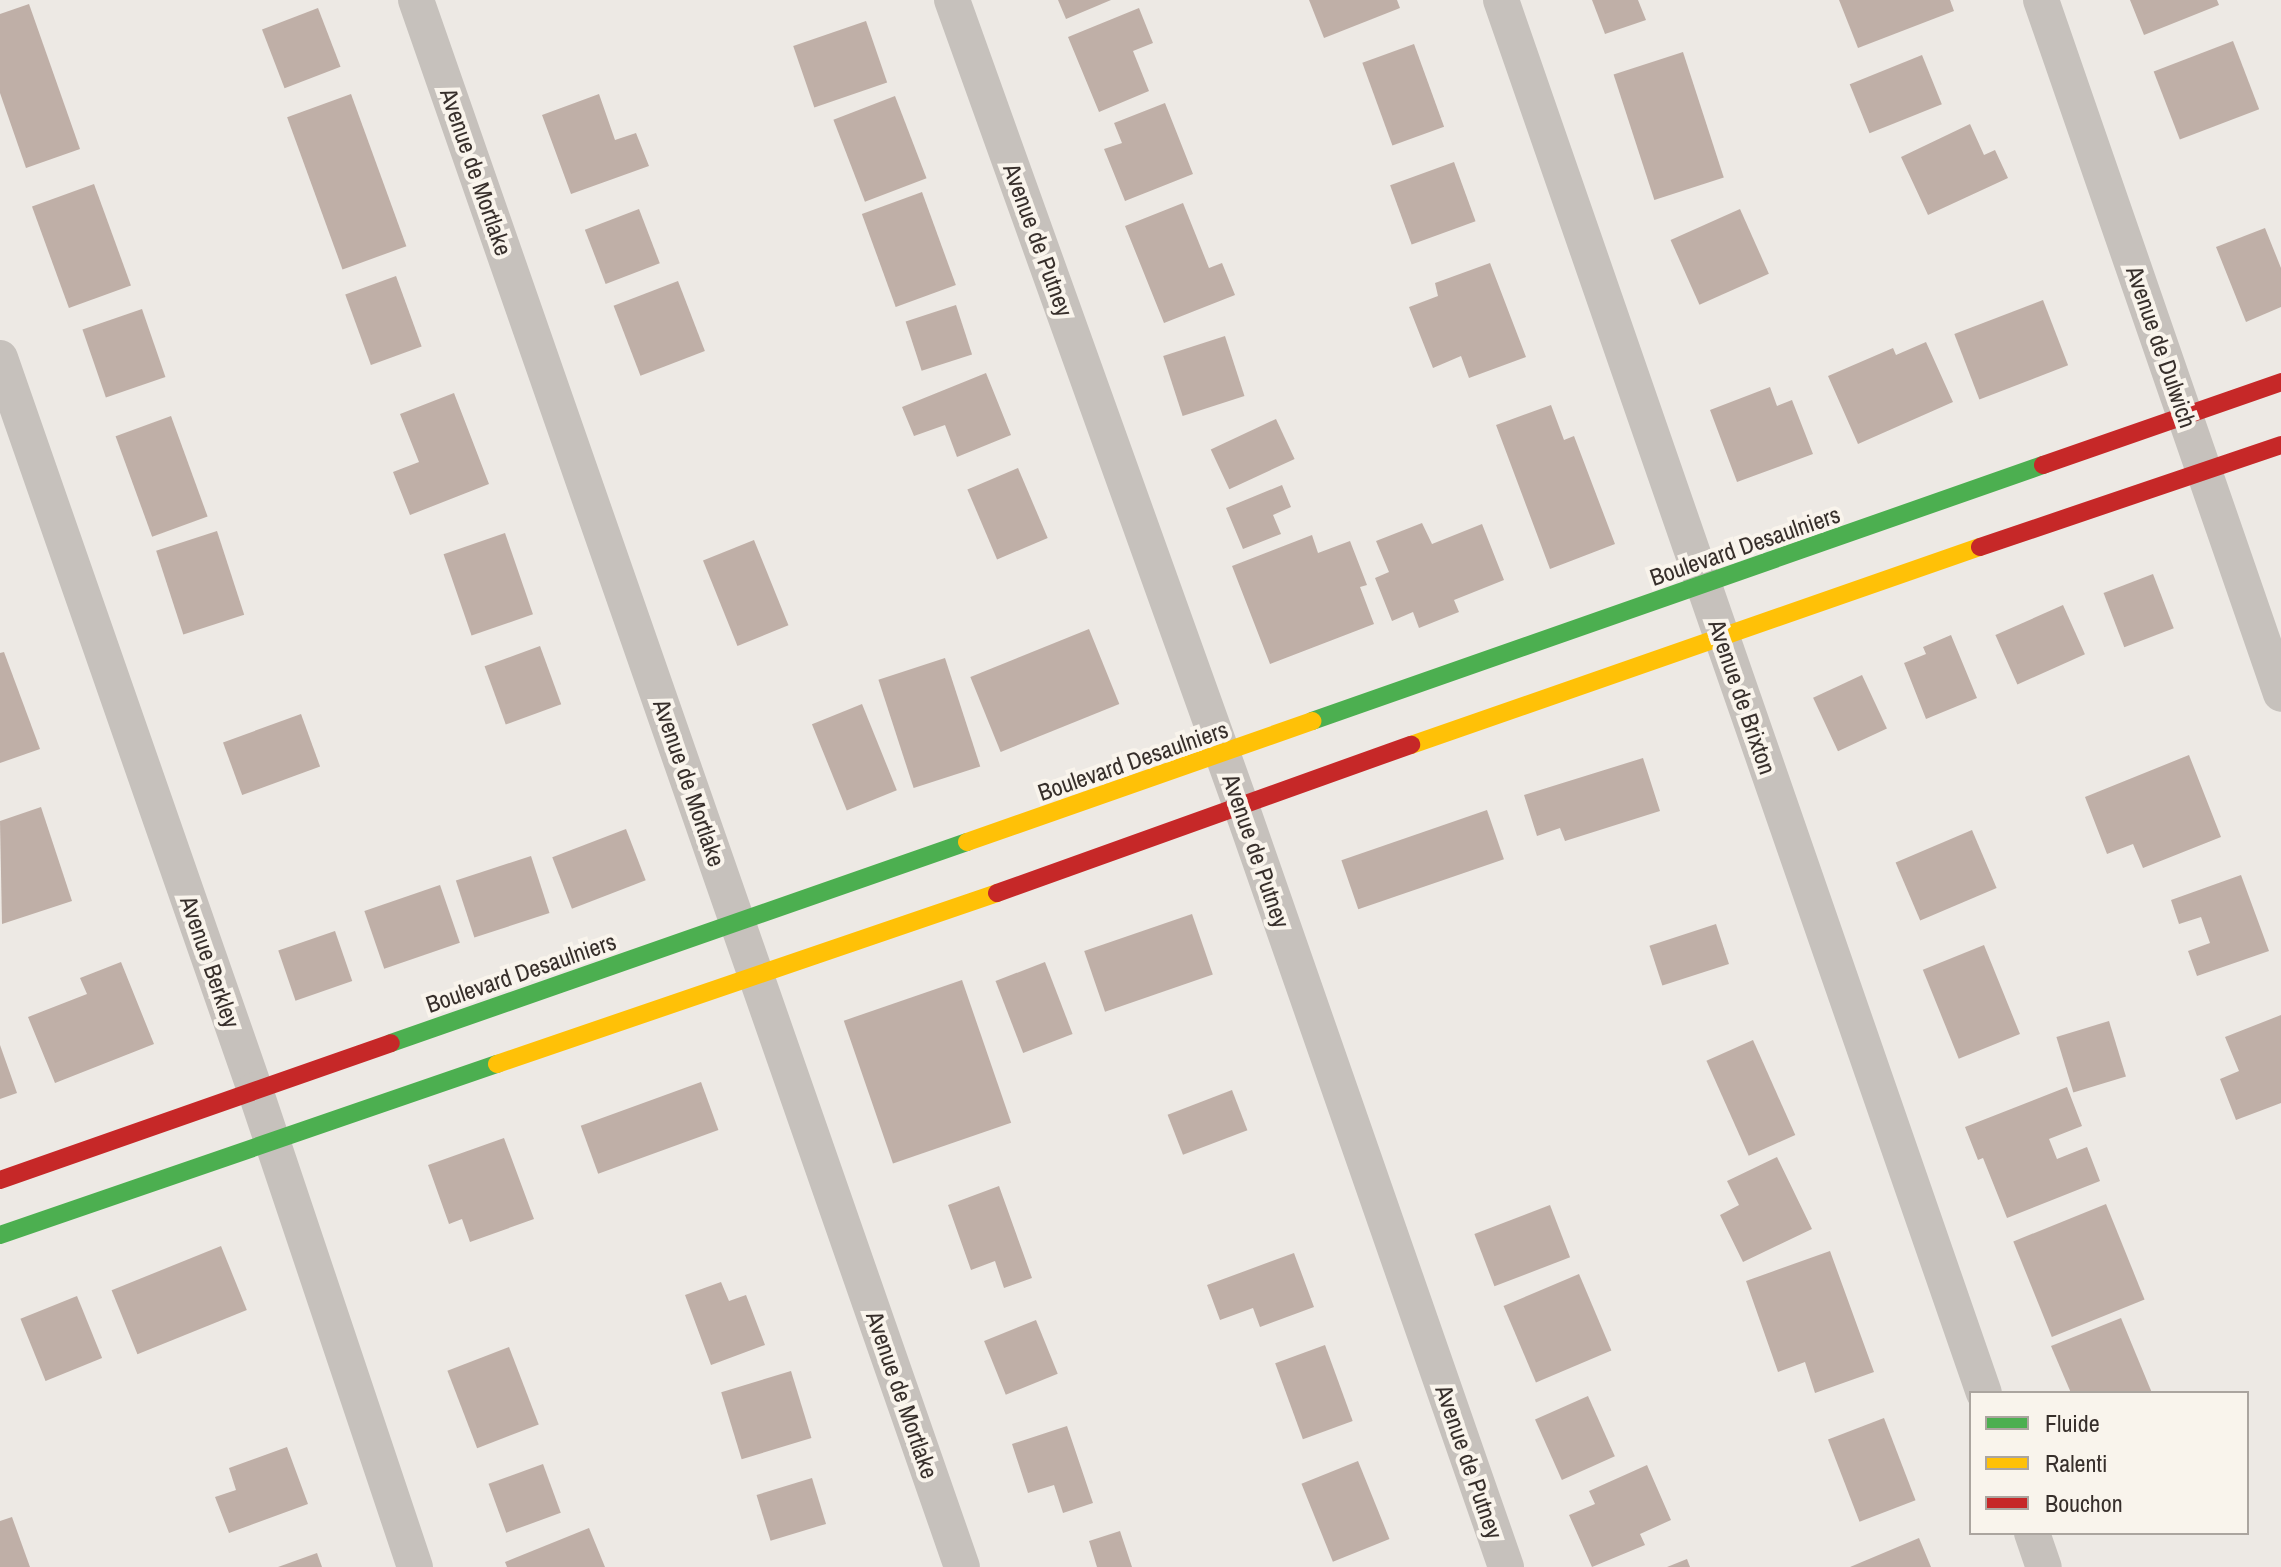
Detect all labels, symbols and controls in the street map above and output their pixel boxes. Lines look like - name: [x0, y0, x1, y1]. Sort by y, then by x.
- street label: Avenue de Mortlake: [434, 85, 518, 259]
- street label: Avenue de Putney: [997, 160, 1079, 320]
- street label: Avenue de Dulwich: [2120, 262, 2202, 432]
- street label: Boulevard Desaulniers: [1646, 500, 1844, 592]
- street label: Avenue de Brixton: [1702, 616, 1782, 778]
- street label: Avenue de Mortlake: [647, 696, 731, 870]
- street label: Boulevard Desaulniers: [1034, 715, 1232, 807]
- street label: Avenue de Putney: [1216, 770, 1296, 932]
- street label: Avenue Berkley: [174, 892, 246, 1032]
- street label: Boulevard Desaulniers: [422, 927, 620, 1019]
- street label: Avenue de Mortlake: [860, 1308, 944, 1482]
- street label: Avenue de Putney: [1429, 1381, 1509, 1543]
- legend: [1969, 1391, 2249, 1535]
- text: Fluide: [2045, 1407, 2100, 1439]
- text: Ralenti: [2045, 1447, 2107, 1479]
- text: Bouchon: [2045, 1487, 2123, 1519]

